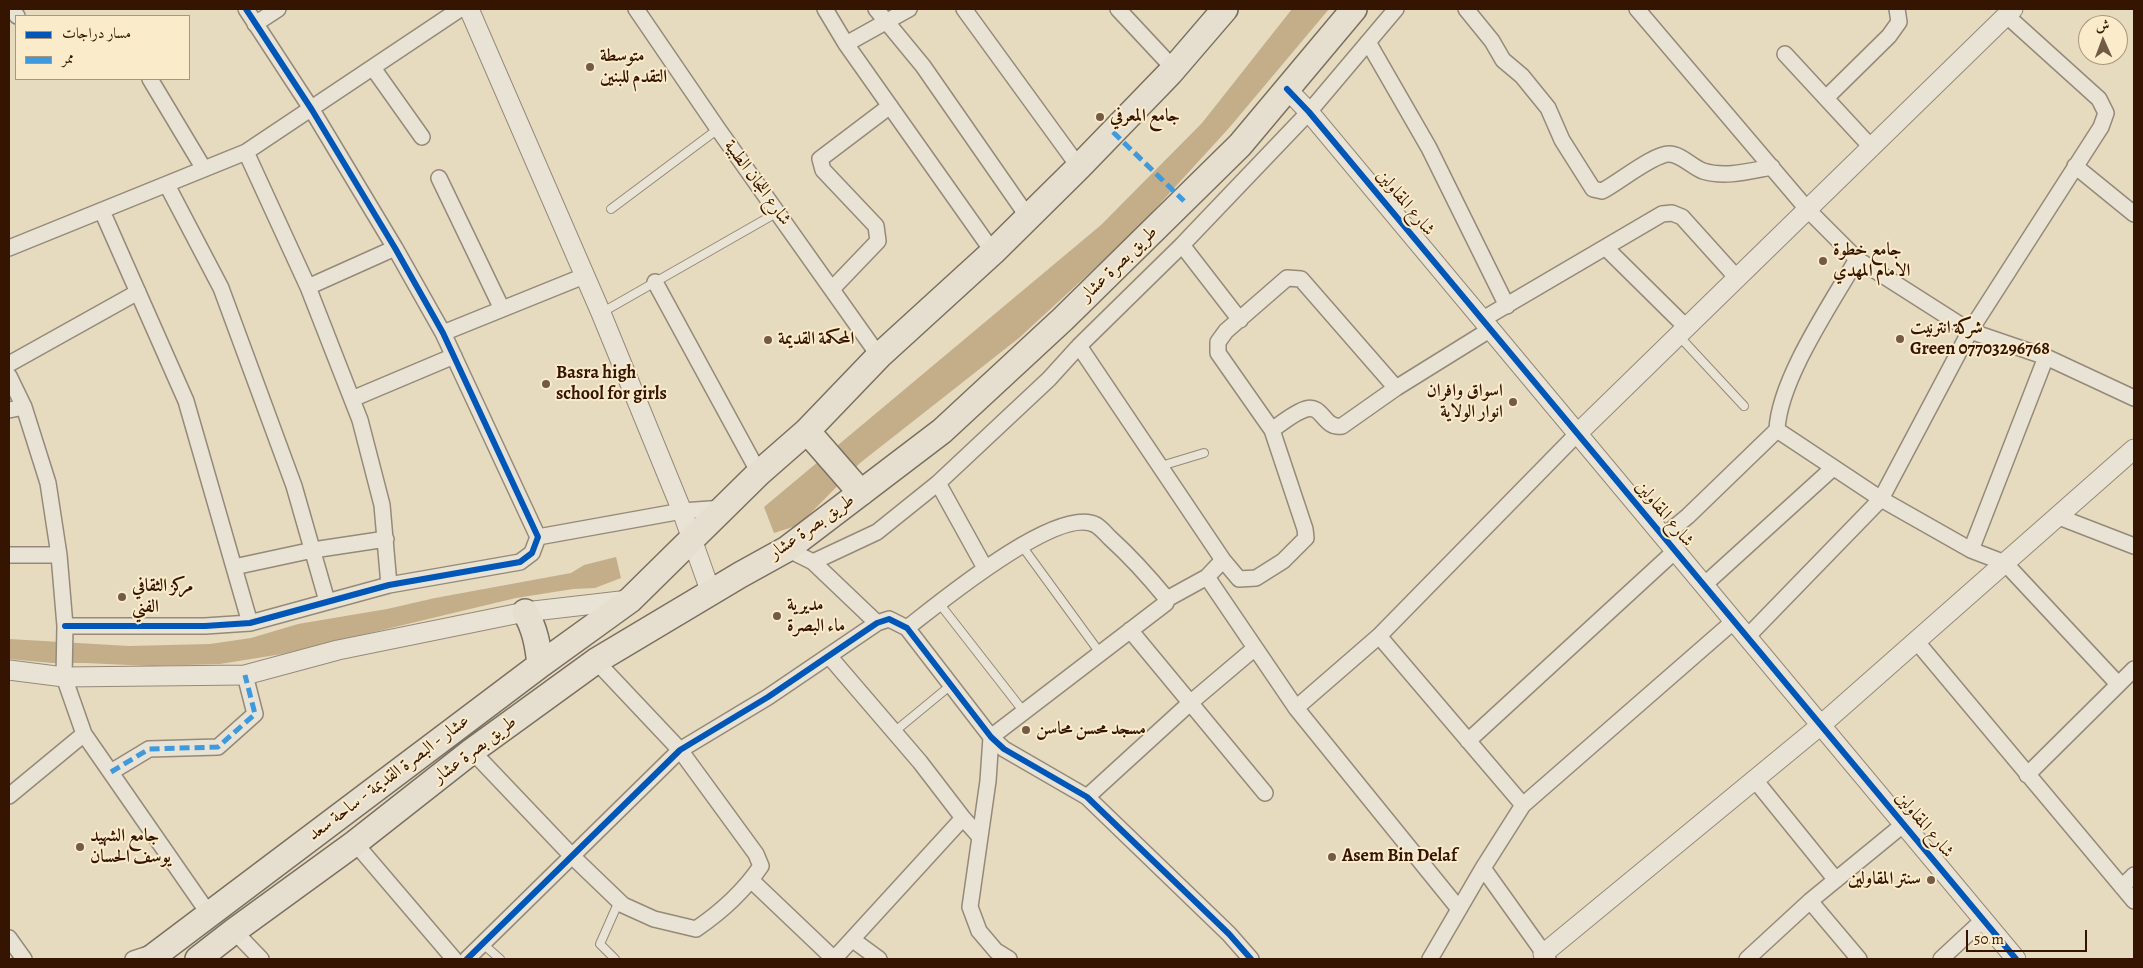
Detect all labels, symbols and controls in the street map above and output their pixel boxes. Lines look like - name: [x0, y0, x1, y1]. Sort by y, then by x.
- legend: [15, 15, 190, 80]
- north arrow: [2078, 15, 2128, 65]
- text: ش: [2095, 16, 2110, 35]
- text: مسار دراجات: [62, 23, 131, 43]
- place label: متوسطة التقدم للبنين: [600, 46, 667, 88]
- text: ممر: [62, 48, 74, 68]
- marker: متوسطة التقدم للبنين: [584, 61, 596, 73]
- place label: جامع المعرفي: [1110, 106, 1180, 128]
- marker: جامع المعرفي: [1094, 111, 1106, 123]
- street label: شارع اللجان الطبية: [719, 136, 795, 230]
- street label: شارع المقاولين: [1371, 165, 1439, 241]
- street label: طريق بصرة عشار: [1076, 222, 1162, 306]
- place label: جامع خطوة الامام المهدي: [1833, 240, 1910, 282]
- marker: جامع خطوة الامام المهدي: [1817, 255, 1829, 267]
- place label: شركة انترنيت Green 07703296768: [1910, 318, 2050, 360]
- place label: المحكمة القديمة: [778, 329, 854, 351]
- marker: شركة انترنيت Green 07703296768: [1894, 333, 1906, 345]
- marker: المحكمة القديمة: [762, 334, 774, 346]
- place label: Basra high school for girls: [556, 363, 667, 406]
- marker: Basra high school for girls: [540, 378, 552, 390]
- place label: اسواق وافران انوار الولاية: [1426, 381, 1503, 424]
- marker: اسواق وافران انوار الولاية: [1507, 396, 1519, 408]
- street label: شارع المقاولين: [1630, 476, 1698, 552]
- street label: طريق بصرة عشار: [765, 490, 859, 564]
- place label: مركز الثقافي الفني: [132, 576, 193, 618]
- marker: مركز الثقافي الفني: [116, 591, 128, 603]
- place label: مديرية ماء البصرة: [787, 595, 845, 638]
- marker: مديرية ماء البصرة: [771, 610, 783, 622]
- street label: عشار - البصرة القديمة - ساحة سعد: [304, 710, 474, 846]
- street label: طريق بصرة عشار: [429, 711, 521, 789]
- place label: مسجد محسن محاسن: [1036, 719, 1146, 741]
- marker: مسجد محسن محاسن: [1020, 724, 1032, 736]
- street label: شارع المقاولين: [1890, 787, 1958, 863]
- place label: جامع الشهيد يوسف الحسان: [90, 826, 171, 869]
- marker: جامع الشهيد يوسف الحسان: [74, 841, 86, 853]
- place label: Asem Bin Delaf: [1342, 846, 1457, 868]
- marker: Asem Bin Delaf: [1326, 851, 1338, 863]
- place label: سنتر المقاولين: [1848, 869, 1921, 891]
- marker: سنتر المقاولين: [1925, 874, 1937, 886]
- scale bar: [1968, 920, 2089, 952]
- text: 50 m: [1974, 929, 2004, 949]

